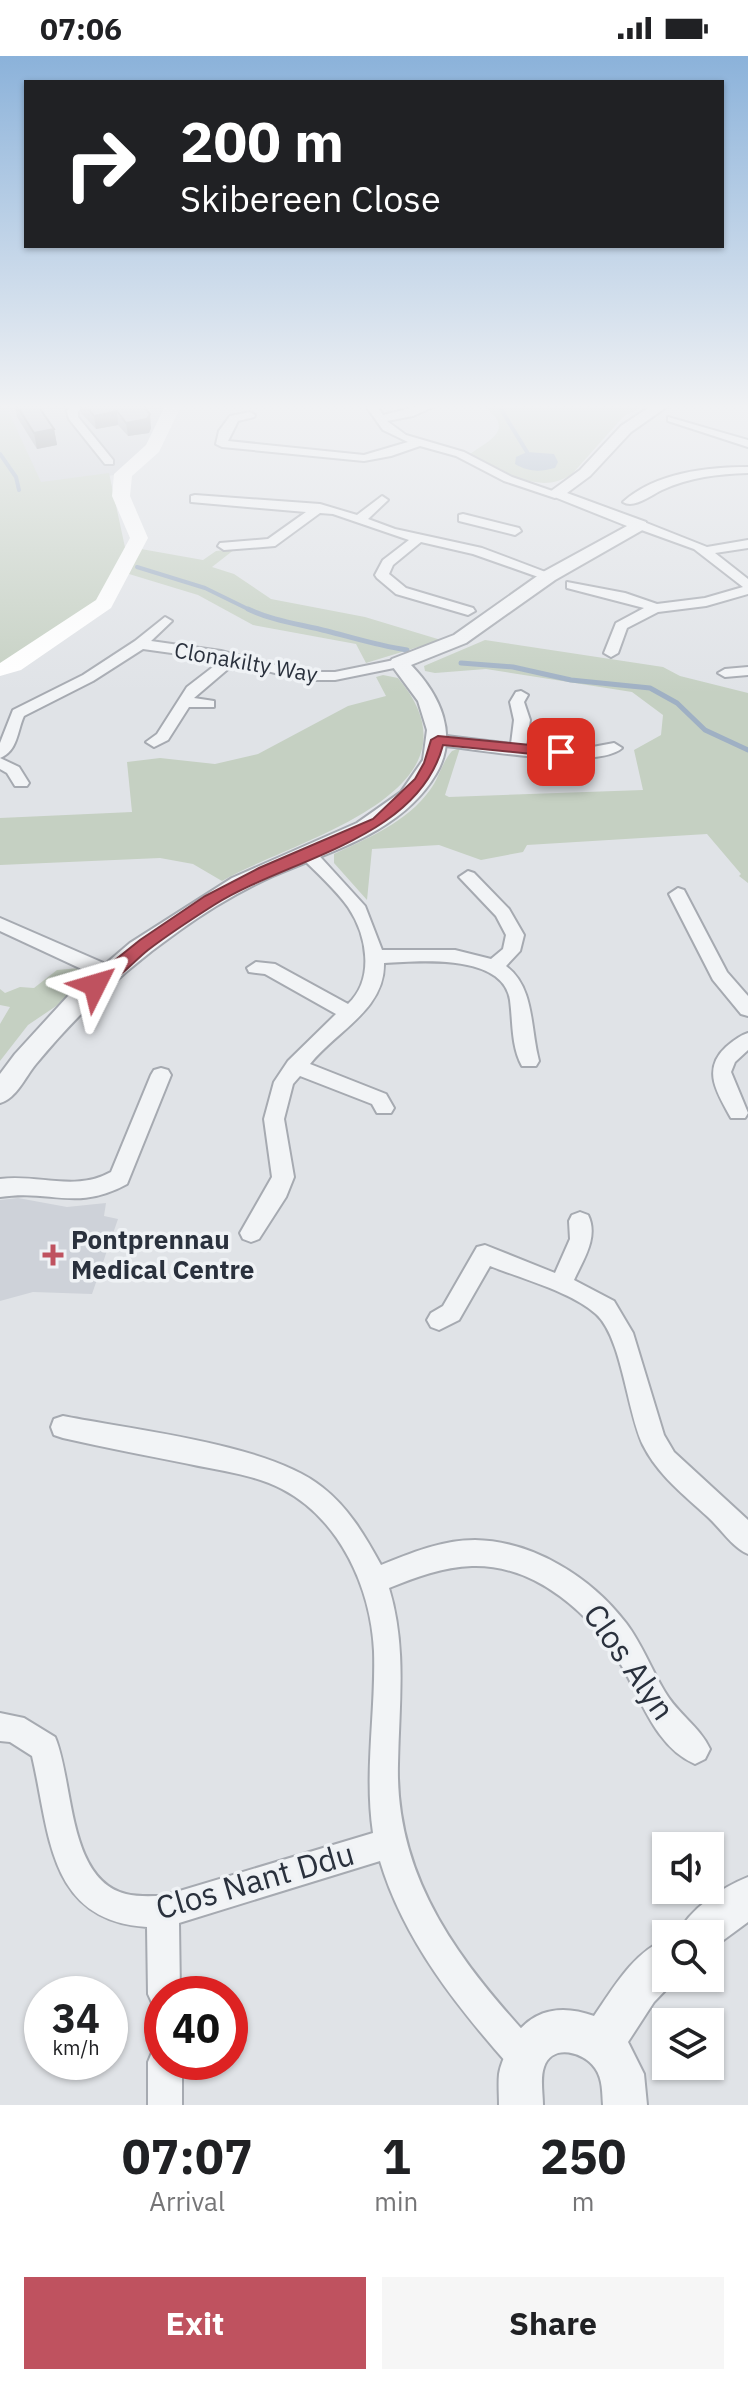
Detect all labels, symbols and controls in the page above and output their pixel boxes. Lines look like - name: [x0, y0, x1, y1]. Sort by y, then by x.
- text: 07:06: [40, 9, 122, 48]
- text: 200 m: [180, 105, 344, 177]
- icon: right: [48, 112, 152, 216]
- text: Skibereen Close: [180, 175, 441, 222]
- street label: Clonakilty Way: [172, 635, 320, 688]
- pin: [527, 718, 595, 786]
- icon: arrive: [539, 730, 583, 774]
- position arrow: [53, 943, 137, 1027]
- place label: Pontprennau Medical Centre: [71, 1222, 254, 1286]
- marker: Pontprennau Medical Centre: [42, 1244, 64, 1266]
- street label: Clos Alyn: [575, 1595, 685, 1728]
- street label: Clos Nant Ddu: [151, 1832, 359, 1928]
- map controls: [652, 1832, 724, 2080]
- button: sound: [652, 1832, 724, 1904]
- button: search: [652, 1920, 724, 1992]
- speed limit sign: 40: [144, 1976, 248, 2080]
- text: 34: [52, 1992, 100, 2044]
- button: layers: [652, 2008, 724, 2080]
- text: km/h: [52, 2034, 100, 2061]
- text: 07:07: [122, 2125, 253, 2187]
- text: 1: [382, 2125, 411, 2187]
- text: 250: [540, 2125, 626, 2187]
- text: Arrival: [149, 2184, 225, 2218]
- text: min: [374, 2184, 418, 2218]
- text: m: [572, 2184, 594, 2218]
- button: Exit: [24, 2277, 366, 2369]
- button: Share: [382, 2277, 724, 2369]

